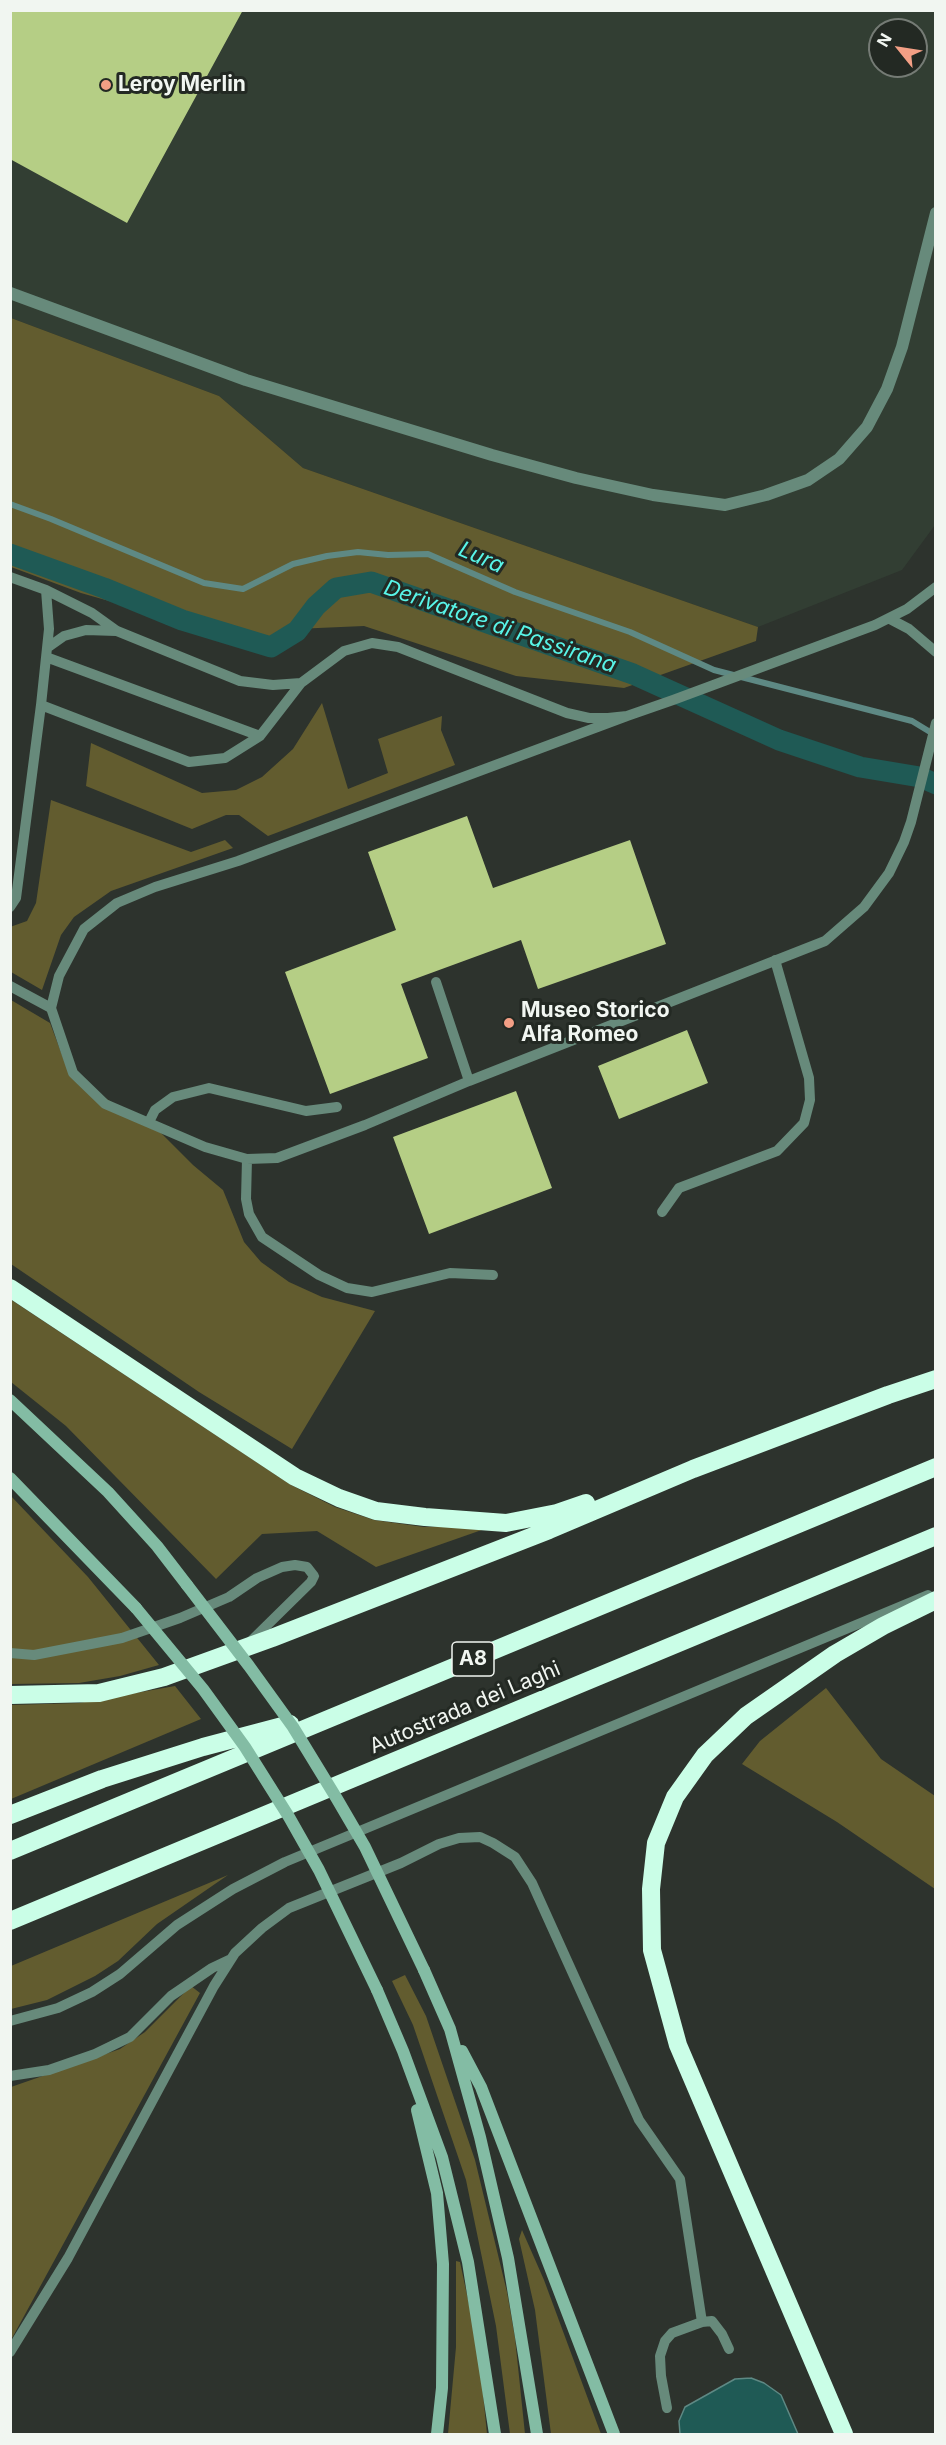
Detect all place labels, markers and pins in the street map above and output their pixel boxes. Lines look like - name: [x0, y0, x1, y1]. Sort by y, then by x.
- place label: Leroy Merlin: [118, 72, 246, 98]
- marker: Leroy Merlin: [99, 78, 113, 92]
- place label: Museo Storico Alfa Romeo: [521, 998, 670, 1048]
- marker: Museo Storico Alfa Romeo: [502, 1016, 516, 1030]

